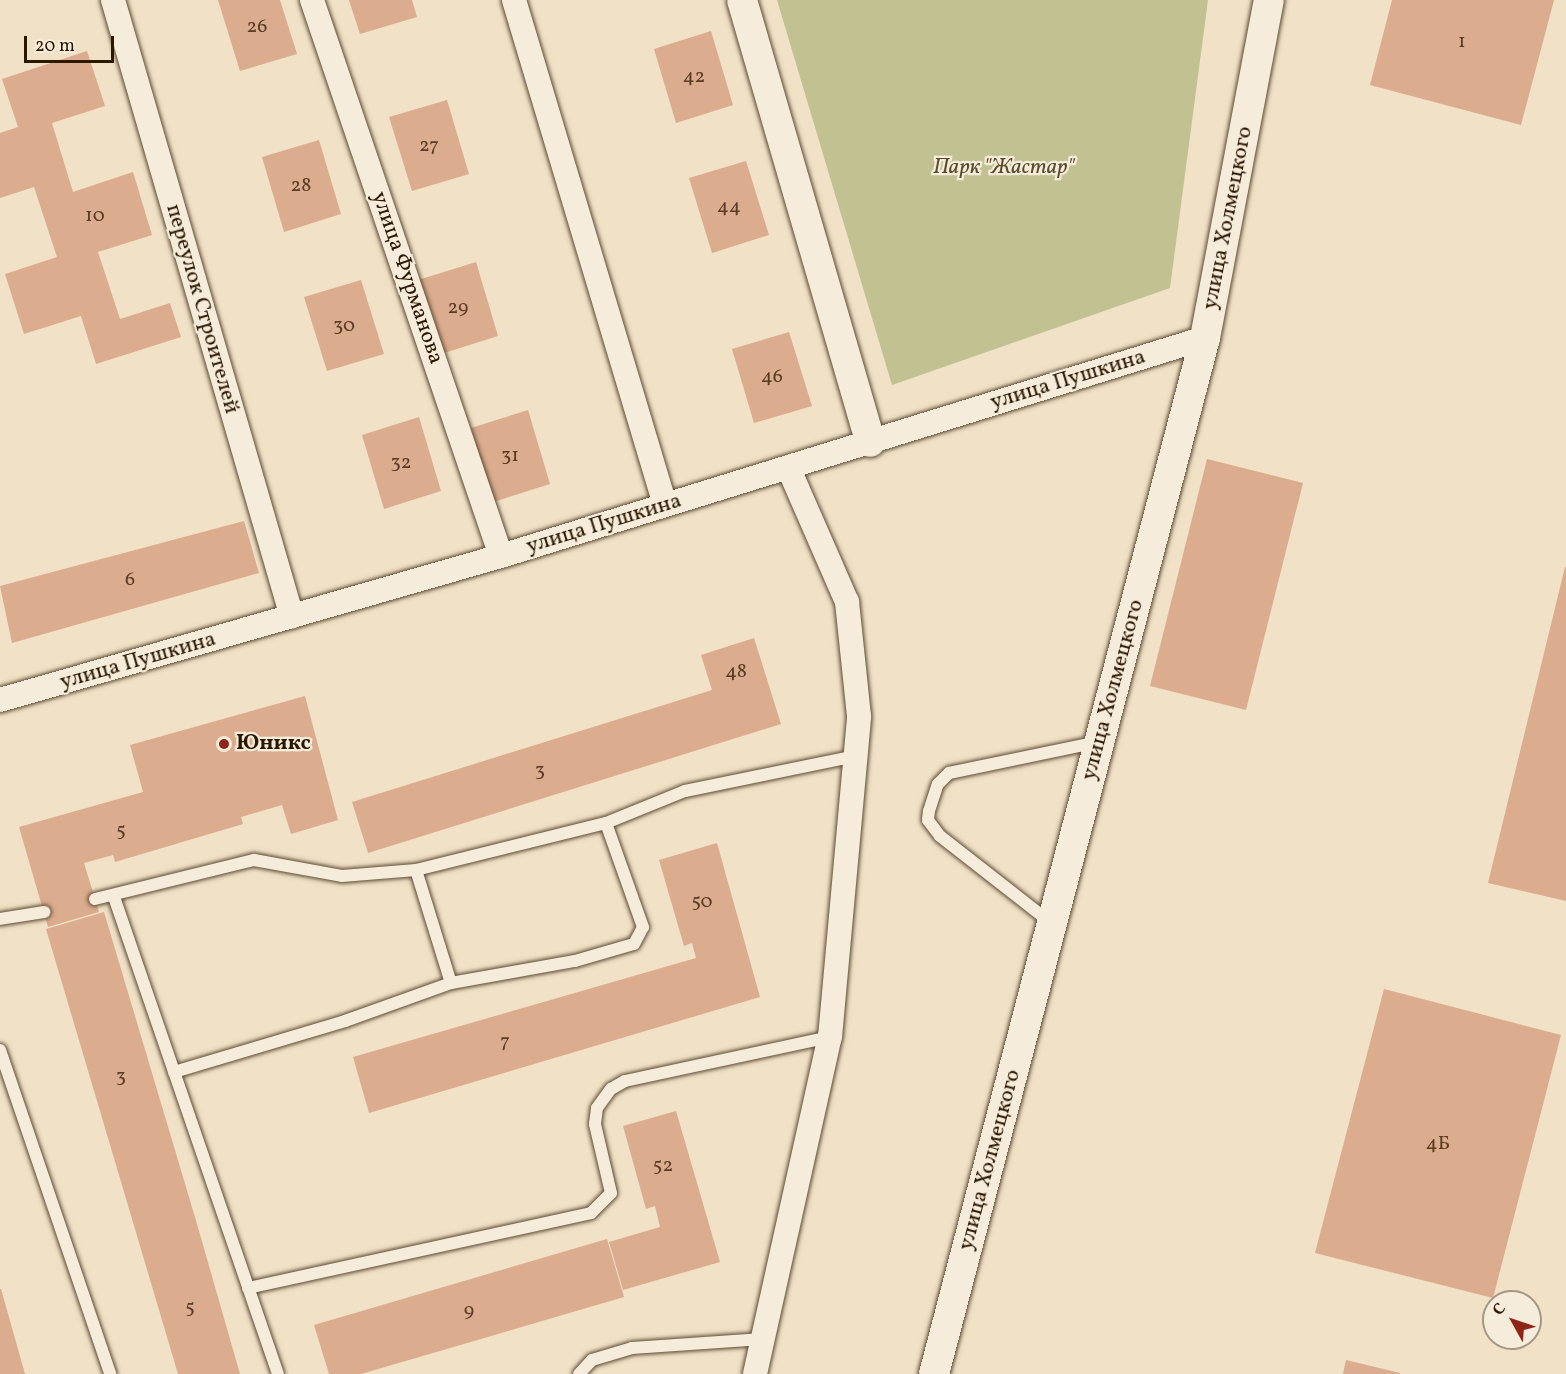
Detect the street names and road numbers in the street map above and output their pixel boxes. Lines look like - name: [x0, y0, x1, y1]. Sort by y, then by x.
- street label: улица Холмецкого: [1197, 124, 1259, 312]
- street label: улица Фурманова: [365, 188, 449, 368]
- street label: переулок Строителей: [159, 201, 245, 417]
- street label: улица Пушкина: [987, 344, 1149, 416]
- street label: улица Пушкина: [523, 488, 685, 560]
- street label: улица Холмецкого: [1076, 597, 1150, 783]
- street label: улица Пушкина: [57, 626, 219, 696]
- street label: улица Холмецкого: [953, 1067, 1027, 1253]

